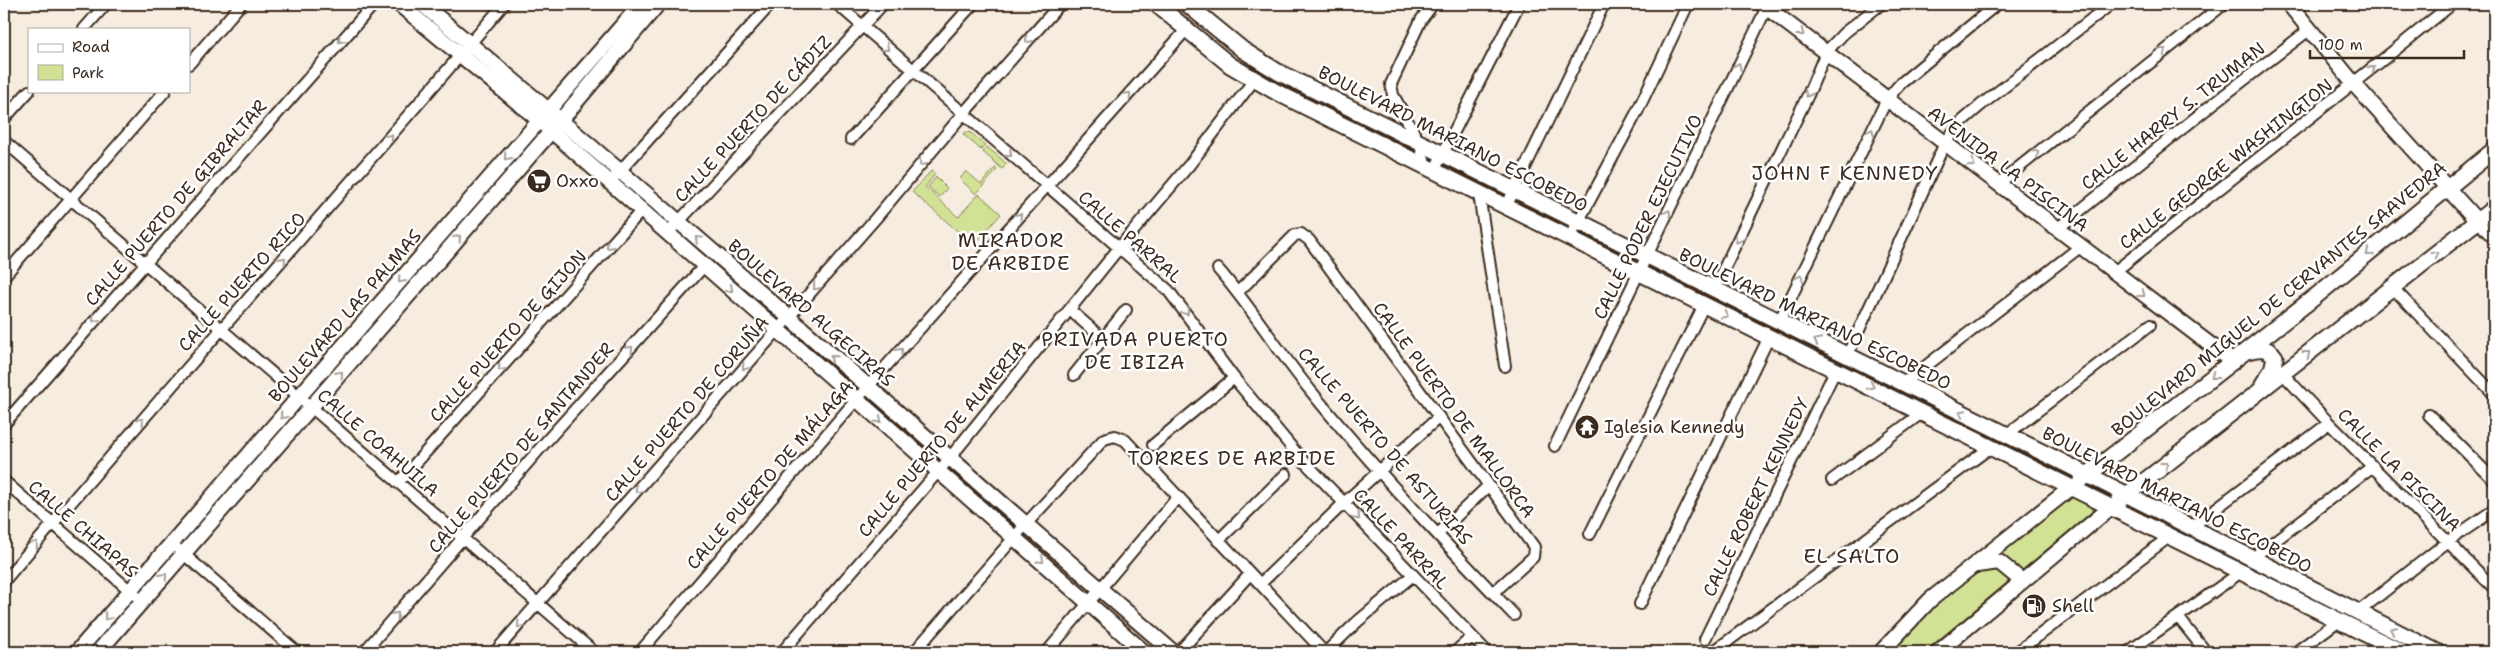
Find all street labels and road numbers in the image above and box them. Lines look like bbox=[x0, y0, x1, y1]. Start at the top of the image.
street label: CALLE PUERTO DE CÁDIZ bbox=[669, 30, 837, 208]
street label: CALLE HARRY S. TRUMAN bbox=[2076, 37, 2270, 195]
street label: BOULEVARD MARIANO ESCOBEDO bbox=[1314, 60, 1592, 218]
street label: CALLE GEORGE WASHINGTON bbox=[2114, 73, 2338, 255]
street label: CALLE PUERTO DE GIBRALTAR bbox=[80, 95, 272, 311]
street label: AVENIDA LA PISCINA bbox=[1923, 101, 2093, 237]
street label: CALLE PODER EJECUTIVO bbox=[1588, 111, 1708, 323]
street label: BOULEVARD MIGUEL DE CERVANTES SAAVEDRA bbox=[2106, 156, 2452, 442]
street label: CALLE PARRAL bbox=[1073, 185, 1187, 289]
street label: CALLE PUERTO RICO bbox=[173, 207, 311, 357]
street label: BOULEVARD LAS PALMAS bbox=[263, 224, 427, 407]
street label: BOULEVARD ALGECIRAS bbox=[723, 234, 899, 392]
street label: BOULEVARD MARIANO ESCOBEDO bbox=[1675, 242, 1955, 396]
street label: CALLE PUERTO DE GIJON bbox=[424, 245, 592, 427]
street label: CALLE PUERTO DE MALLORCA bbox=[1367, 297, 1541, 523]
street label: CALLE PUERTO DE CORUÑA bbox=[600, 311, 774, 507]
street label: CALLE PUERTO DE ALMERIA bbox=[853, 336, 1031, 542]
street label: CALLE PUERTO DE SANTANDER bbox=[423, 338, 619, 558]
street label: CALLE PUERTO DE ASTURIAS bbox=[1293, 342, 1477, 550]
street label: CALLE PUERTO DE MÁLAGA bbox=[681, 375, 859, 575]
street label: CALLE COAHUILA bbox=[312, 384, 444, 502]
street label: CALLE ROBERT KENNEDY bbox=[1697, 393, 1815, 601]
street label: CALLE LA PISCINA bbox=[2332, 403, 2466, 537]
street label: BOULEVARD MARIANO ESCOBEDO bbox=[2038, 421, 2316, 579]
street label: CALLE CHIAPAS bbox=[23, 475, 143, 583]
street label: CALLE PARRAL bbox=[1348, 483, 1454, 595]

